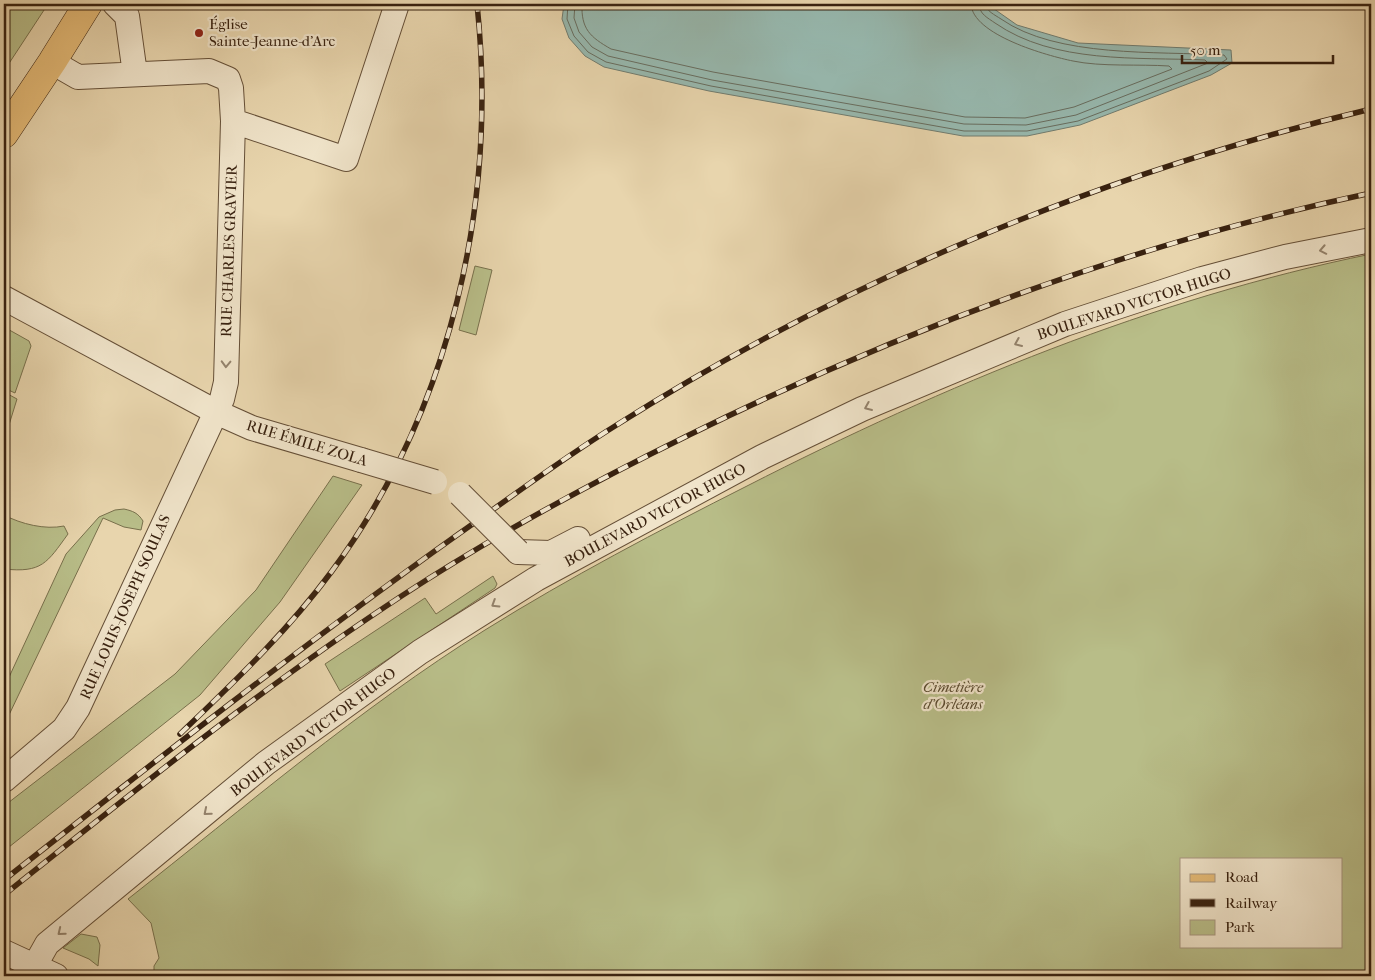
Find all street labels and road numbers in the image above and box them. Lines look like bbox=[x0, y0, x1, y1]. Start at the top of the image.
street label: RUE CHARLES GRAVIER bbox=[217, 164, 241, 337]
street label: BOULEVARD VICTOR HUGO bbox=[1035, 264, 1233, 344]
street label: RUE ÉMILE ZOLA bbox=[244, 416, 370, 470]
street label: BOULEVARD VICTOR HUGO bbox=[561, 459, 749, 571]
street label: RUE LOUIS-JOSEPH SOULAS bbox=[76, 512, 174, 702]
street label: BOULEVARD VICTOR HUGO bbox=[227, 664, 400, 800]

